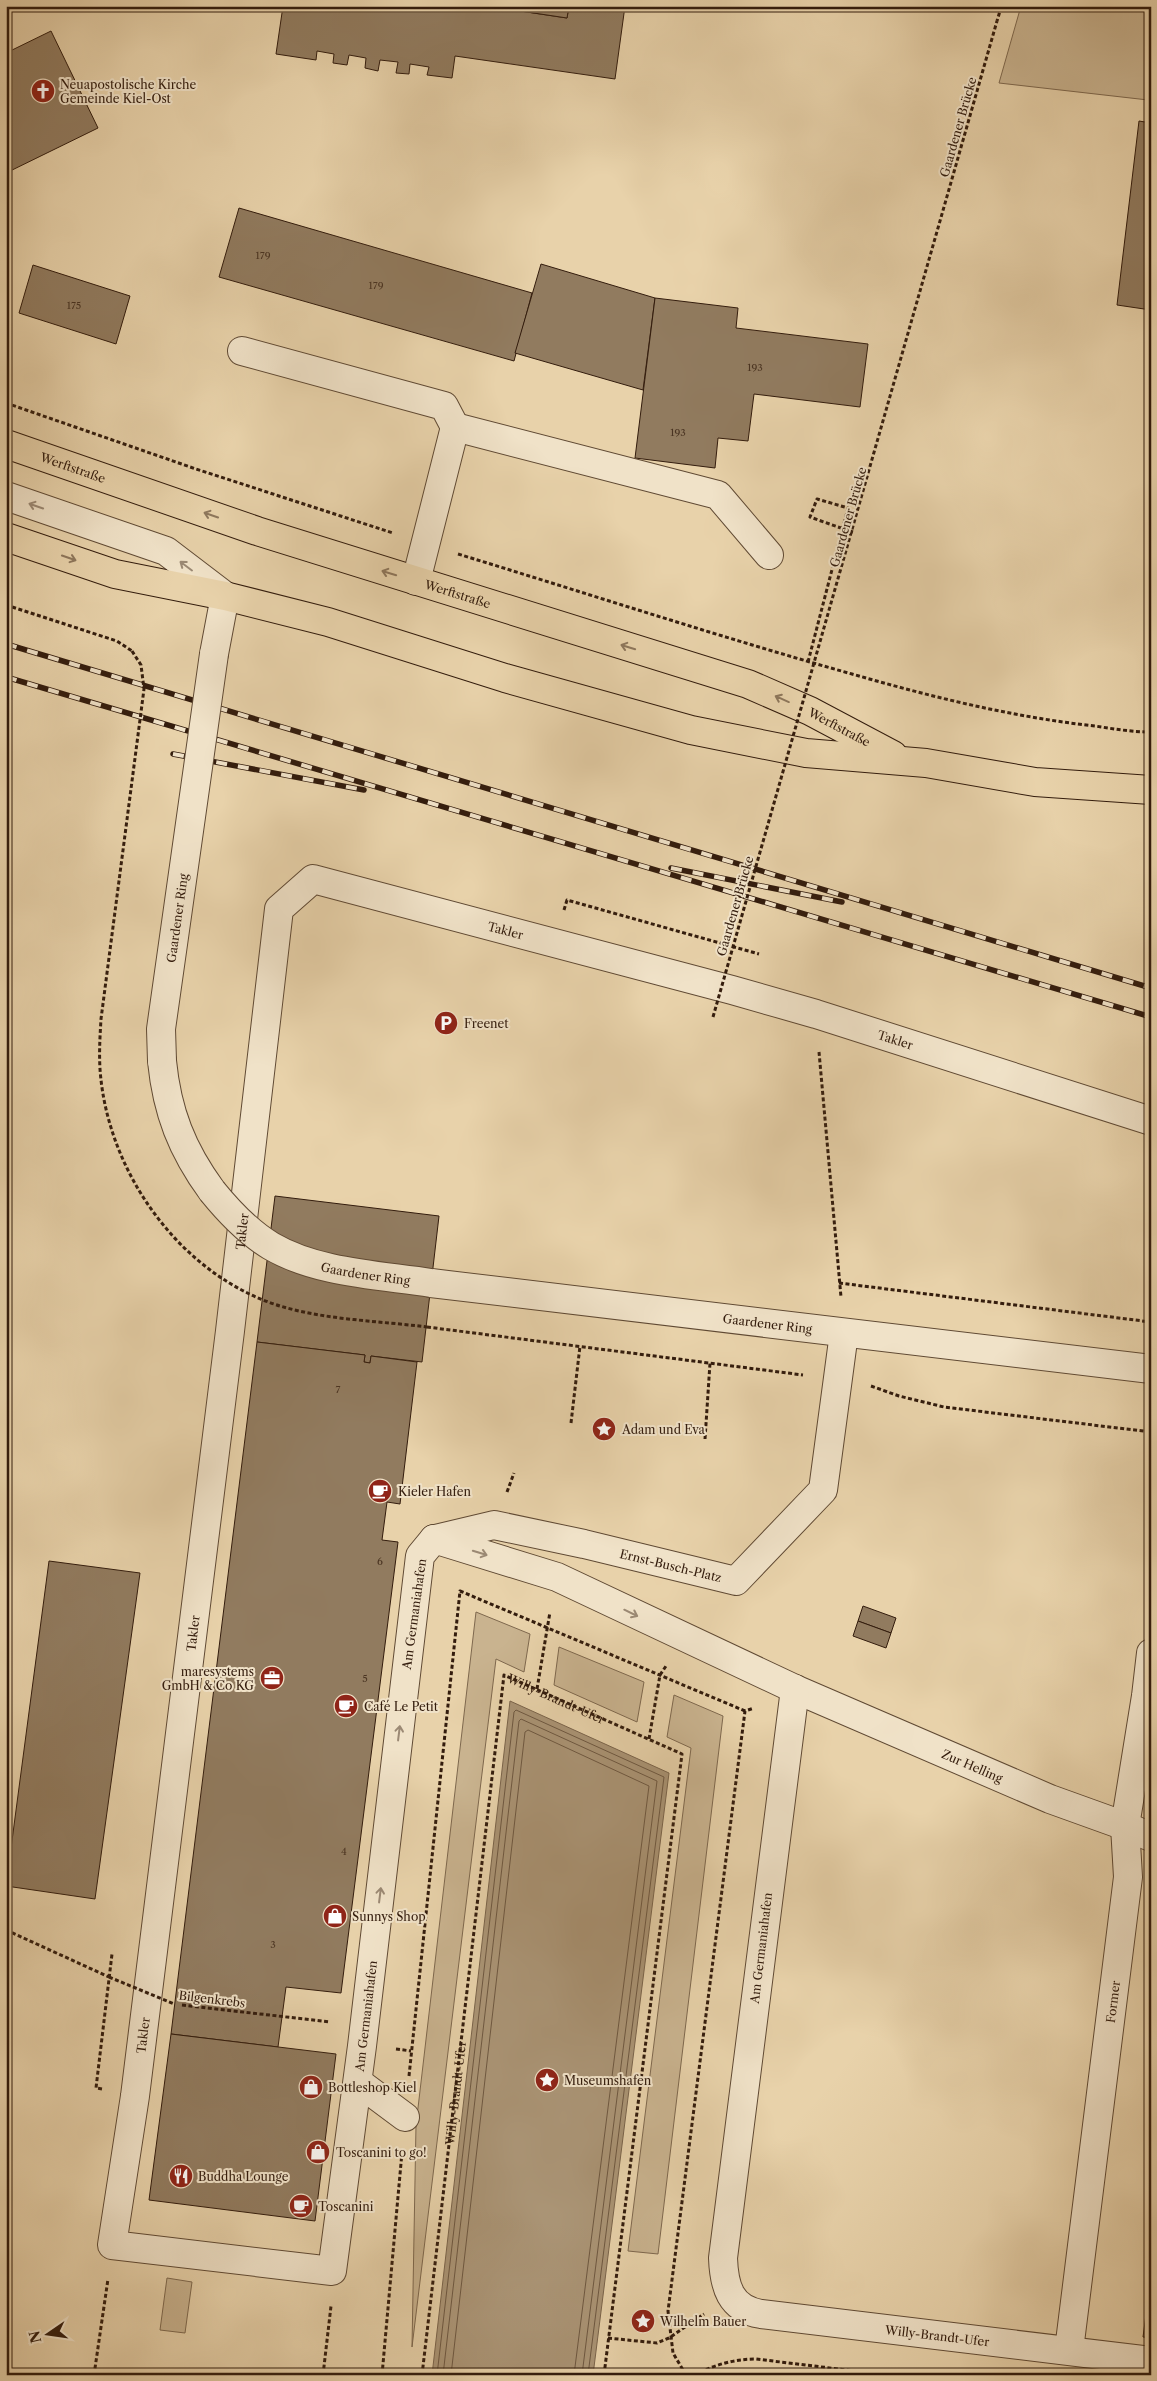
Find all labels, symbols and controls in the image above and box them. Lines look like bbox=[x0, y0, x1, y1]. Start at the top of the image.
street label: Gaardener Brücke bbox=[937, 75, 980, 179]
place label: Neuapostolische Kirche Gemeinde Kiel-Ost bbox=[60, 77, 196, 106]
church icon: Neuapostolische Kirche Gemeinde Kiel-Ost bbox=[30, 78, 56, 104]
house number: 179 bbox=[256, 249, 271, 262]
house number: 179 bbox=[369, 279, 384, 292]
house number: 175 bbox=[67, 299, 81, 312]
house number: 193 bbox=[747, 361, 763, 374]
house number: 193 bbox=[670, 426, 686, 439]
street label: Werftstraße bbox=[38, 449, 108, 486]
street label: Gaardener Brücke bbox=[827, 465, 870, 569]
one-way arrow bbox=[29, 501, 44, 510]
one-way arrow bbox=[203, 510, 219, 519]
one-way arrow bbox=[61, 554, 77, 564]
one-way arrow bbox=[179, 561, 193, 571]
one-way arrow bbox=[382, 567, 398, 577]
street label: Werftstraße bbox=[422, 576, 493, 611]
one-way arrow bbox=[620, 641, 636, 651]
one-way arrow bbox=[775, 693, 790, 703]
street label: Werftstraße bbox=[805, 704, 873, 749]
street label: Gaardener Brücke bbox=[714, 854, 757, 958]
street label: Gaardener Ring bbox=[163, 872, 190, 964]
street label: Takler bbox=[486, 918, 525, 942]
parking icon: Freenet bbox=[433, 1010, 459, 1036]
place label: Freenet bbox=[464, 1016, 509, 1031]
street label: Takler bbox=[876, 1027, 915, 1052]
street label: Takler bbox=[232, 1212, 251, 1250]
street label: Gaardener Ring bbox=[319, 1258, 412, 1288]
street label: Gaardener Ring bbox=[722, 1310, 814, 1336]
house number: 7 bbox=[336, 1383, 341, 1396]
place icon: Adam und Eva bbox=[591, 1416, 617, 1442]
place label: Adam und Eva bbox=[621, 1422, 706, 1437]
cafe icon: Kieler Hafen bbox=[367, 1478, 393, 1504]
place label: Kieler Hafen bbox=[398, 1484, 471, 1499]
street label: Ernst-Busch-Platz bbox=[618, 1546, 723, 1585]
one-way arrow bbox=[472, 1549, 488, 1559]
house number: 6 bbox=[377, 1555, 383, 1568]
street label: Am Germaniahafen bbox=[399, 1557, 429, 1671]
one-way arrow bbox=[623, 1609, 638, 1618]
street label: Takler bbox=[183, 1614, 202, 1652]
place label: maresystems GmbH & Co KG bbox=[162, 1664, 254, 1693]
office icon: maresystems GmbH & Co KG bbox=[259, 1665, 285, 1691]
street label: Willy-Brandt-Ufer bbox=[504, 1670, 607, 1726]
house number: 5 bbox=[362, 1672, 368, 1685]
cafe icon: Café Le Petit bbox=[333, 1693, 359, 1719]
place label: Café Le Petit bbox=[364, 1699, 439, 1714]
one-way arrow bbox=[394, 1726, 404, 1742]
street label: Zur Helling bbox=[940, 1746, 1006, 1786]
house number: 4 bbox=[341, 1845, 347, 1858]
one-way arrow bbox=[375, 1887, 385, 1903]
street label: Am Germaniahafen bbox=[747, 1891, 775, 2005]
shop icon: Sunnys Shop bbox=[322, 1903, 348, 1929]
place label: Sunnys Shop bbox=[352, 1909, 426, 1924]
house number: 3 bbox=[270, 1938, 276, 1951]
street label: Am Germaniahafen bbox=[352, 1959, 380, 2073]
street label: Former bbox=[1102, 1980, 1123, 2024]
street label: Bilgenkrebs bbox=[178, 1987, 246, 2011]
street label: Takler bbox=[133, 2016, 152, 2054]
street label: Willy-Brandt-Ufer bbox=[441, 2040, 469, 2147]
place icon: Museumshafen bbox=[534, 2067, 560, 2093]
place label: Museumshafen bbox=[564, 2073, 652, 2088]
shop icon: Bottleshop Kiel bbox=[298, 2074, 324, 2100]
place label: Bottleshop Kiel bbox=[328, 2080, 417, 2095]
shop icon: Toscanini to go! bbox=[305, 2139, 331, 2165]
place label: Toscanini to go! bbox=[336, 2145, 427, 2160]
restaurant icon: Buddha Lounge bbox=[168, 2163, 194, 2189]
place label: Buddha Lounge bbox=[198, 2169, 289, 2184]
cafe icon: Toscanini bbox=[288, 2193, 314, 2219]
place label: Toscanini bbox=[318, 2199, 374, 2214]
north arrow bbox=[22, 2308, 72, 2358]
place icon: Wilhelm Bauer bbox=[630, 2308, 656, 2334]
place label: Wilhelm Bauer bbox=[659, 2314, 746, 2329]
street label: Willy-Brandt-Ufer bbox=[883, 2321, 990, 2349]
text: N bbox=[25, 2329, 45, 2345]

